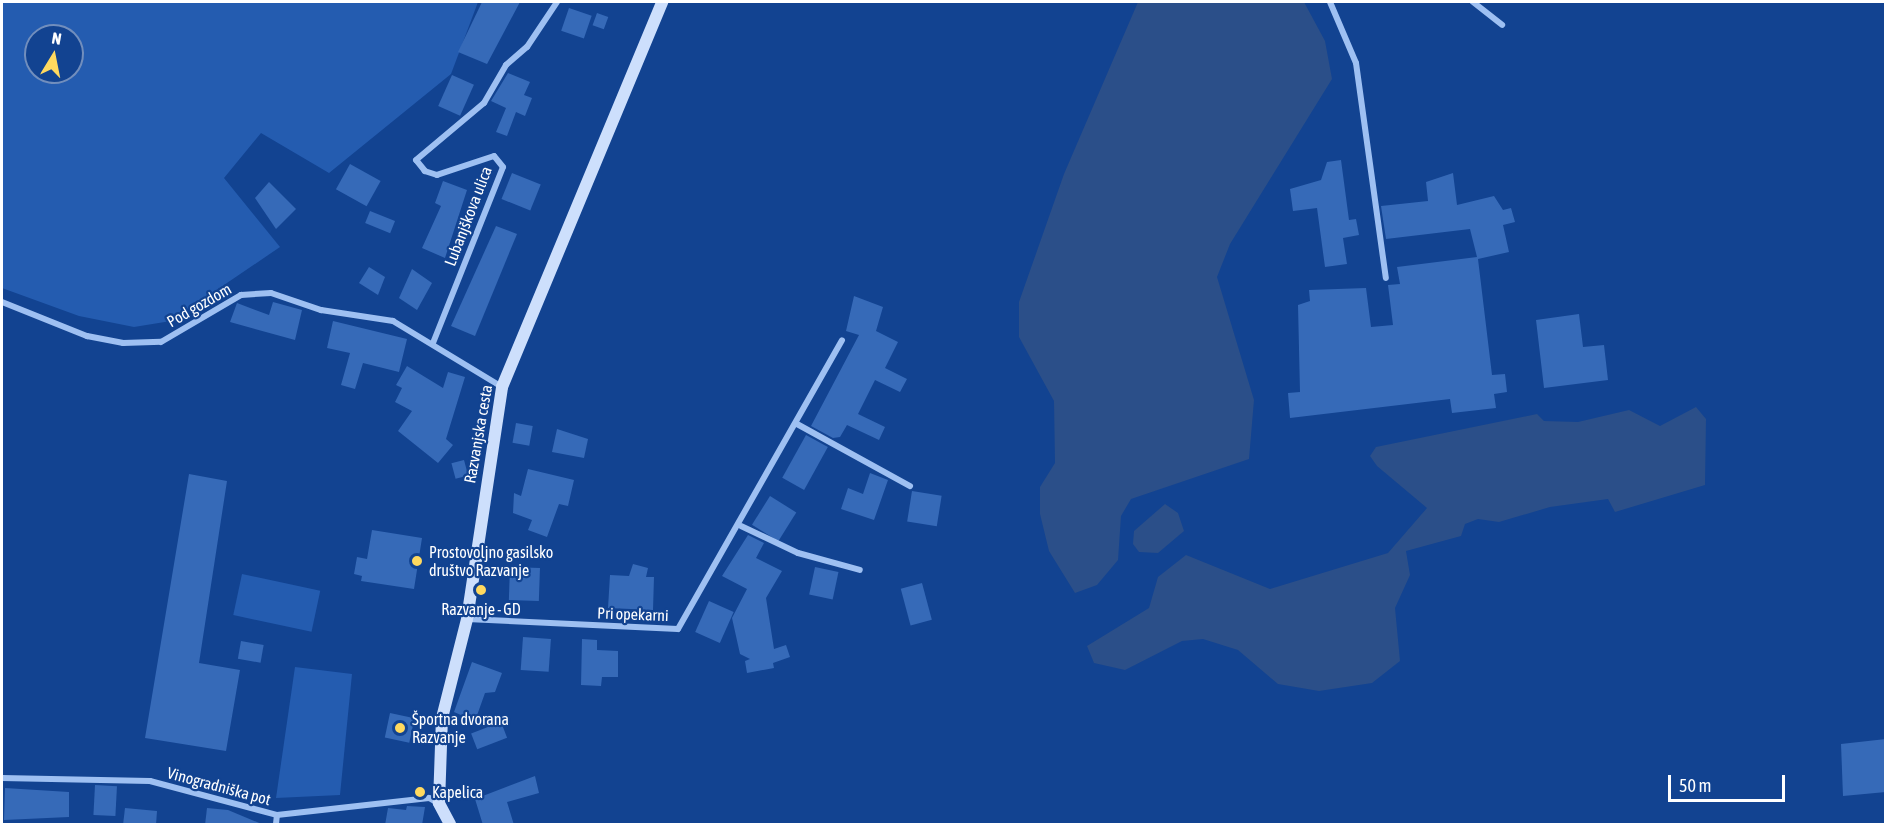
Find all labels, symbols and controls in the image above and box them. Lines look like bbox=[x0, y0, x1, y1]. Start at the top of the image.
north arrow bbox=[24, 24, 84, 84]
text: N bbox=[51, 29, 63, 48]
street label: Lubanjškova ulica bbox=[440, 163, 496, 269]
street label: Pod gozdom bbox=[163, 279, 235, 331]
street label: Razvanjska cesta bbox=[460, 383, 496, 485]
place label: Prostovoljno gasilsko društvo Razvanje bbox=[429, 542, 553, 580]
marker: Prostovoljno gasilsko društvo Razvanje bbox=[410, 554, 424, 568]
marker: Razvanje - GD bbox=[474, 583, 488, 597]
place label: Razvanje - GD bbox=[441, 599, 521, 619]
street label: Pri opekarni bbox=[597, 603, 669, 625]
place label: Športna dvorana Razvanje bbox=[412, 709, 509, 747]
marker: Športna dvorana Razvanje bbox=[393, 721, 407, 735]
street label: Vinogradniška pot bbox=[165, 763, 273, 809]
scale bar bbox=[1671, 763, 1788, 801]
text: 50 m bbox=[1679, 775, 1711, 796]
place label: Kapelica bbox=[432, 782, 483, 802]
marker: Kapelica bbox=[413, 785, 427, 799]

